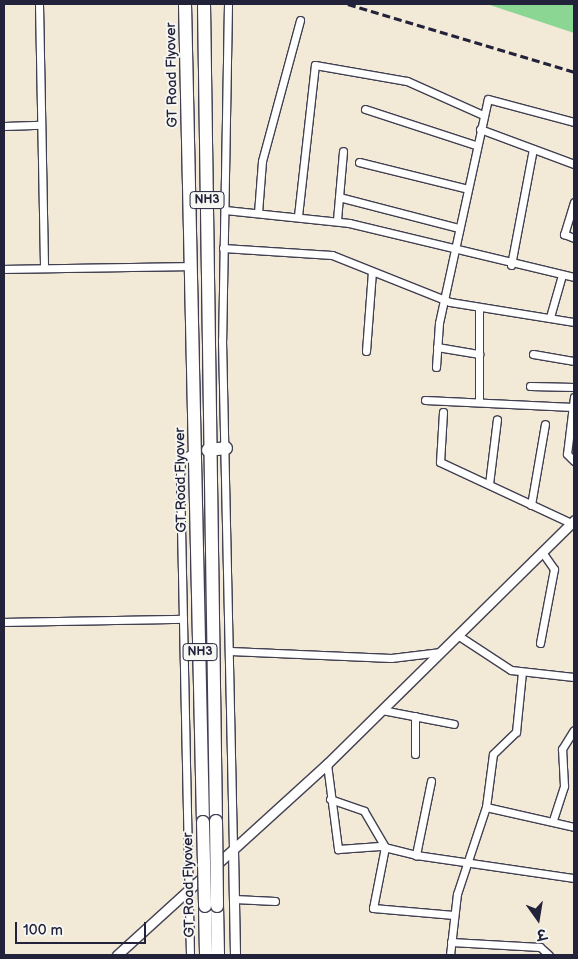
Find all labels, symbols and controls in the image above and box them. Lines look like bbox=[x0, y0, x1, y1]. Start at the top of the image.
street label: GT Road Flyover bbox=[163, 22, 181, 128]
road number: NH3 bbox=[190, 190, 224, 210]
street label: GT Road Flyover bbox=[172, 427, 190, 533]
road number: NH3 bbox=[182, 642, 218, 662]
street label: GT Road Flyover bbox=[180, 832, 198, 938]
north arrow bbox=[513, 894, 563, 944]
scale bar bbox=[18, 912, 149, 944]
text: 100 m bbox=[23, 921, 63, 940]
text: उ bbox=[535, 925, 548, 943]

